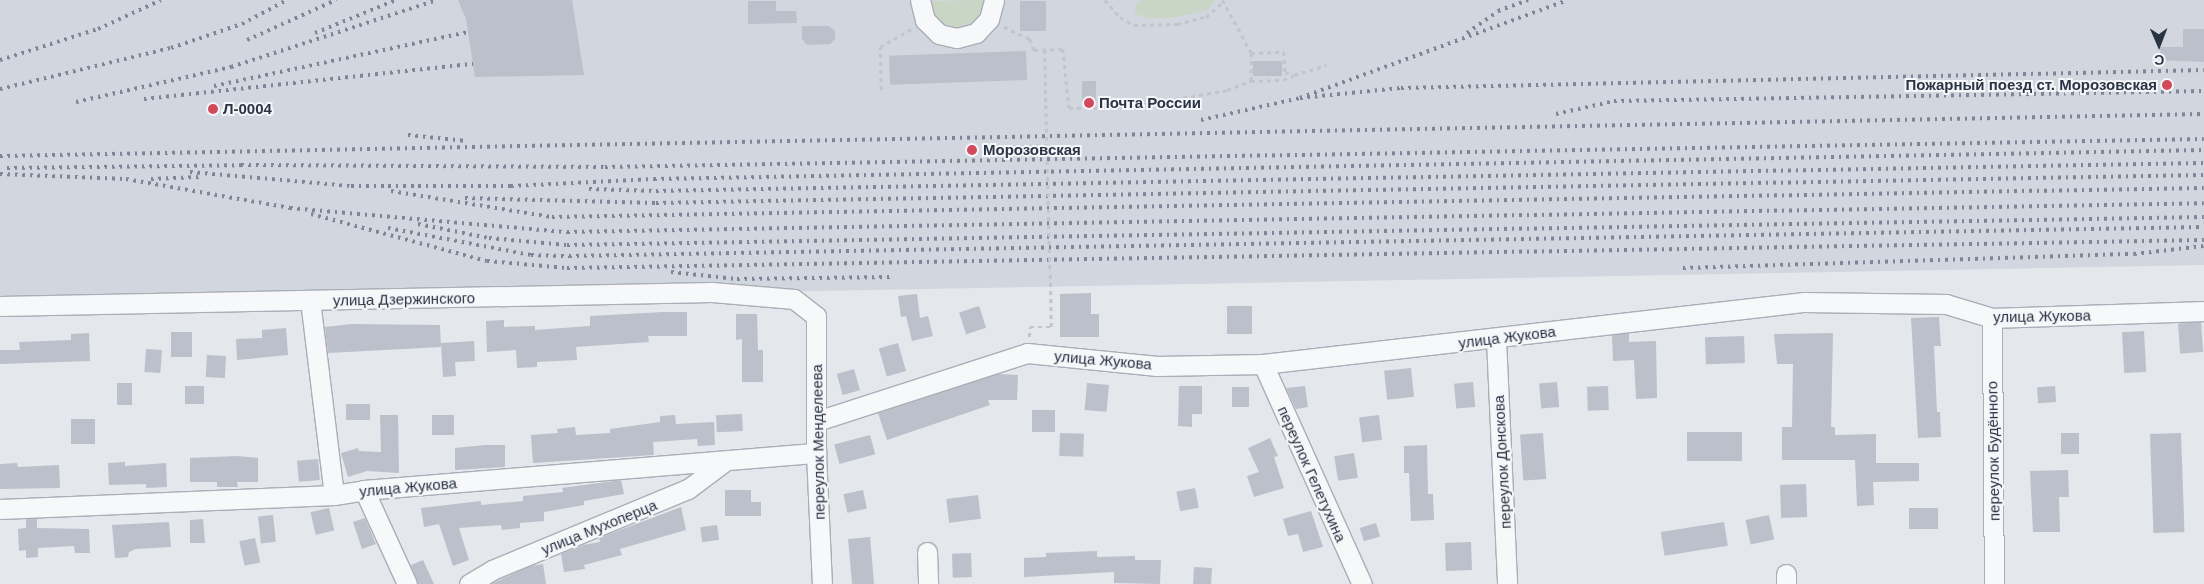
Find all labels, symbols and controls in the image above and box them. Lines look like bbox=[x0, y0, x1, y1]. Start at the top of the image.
north arrow bbox=[2134, 20, 2184, 70]
text: С bbox=[2154, 52, 2164, 68]
place label: Пожарный поезд ст. Морозовская bbox=[1905, 76, 2157, 94]
marker: Пожарный поезд ст. Морозовская bbox=[2161, 79, 2173, 91]
place label: Почта России bbox=[1099, 94, 1201, 112]
marker: Почта России bbox=[1083, 97, 1095, 109]
place label: Л-0004 bbox=[223, 100, 272, 118]
marker: Л-0004 bbox=[207, 103, 219, 115]
place label: Морозовская bbox=[983, 141, 1081, 159]
marker: Морозовская bbox=[965, 143, 979, 157]
street label: улица Дзержинского bbox=[333, 289, 475, 309]
street label: улица Жукова bbox=[1993, 306, 2091, 326]
street label: улица Жукова bbox=[1457, 322, 1557, 352]
street label: улица Жукова bbox=[1054, 347, 1152, 373]
street label: переулок Менделеева bbox=[808, 364, 828, 520]
street label: переулок Будённого bbox=[1983, 381, 2003, 521]
street label: переулок Донскова bbox=[1490, 395, 1514, 529]
street label: переулок Гелетухина bbox=[1274, 403, 1350, 545]
street label: улица Жукова bbox=[359, 474, 457, 500]
street label: улица Мухоперца bbox=[539, 496, 659, 558]

